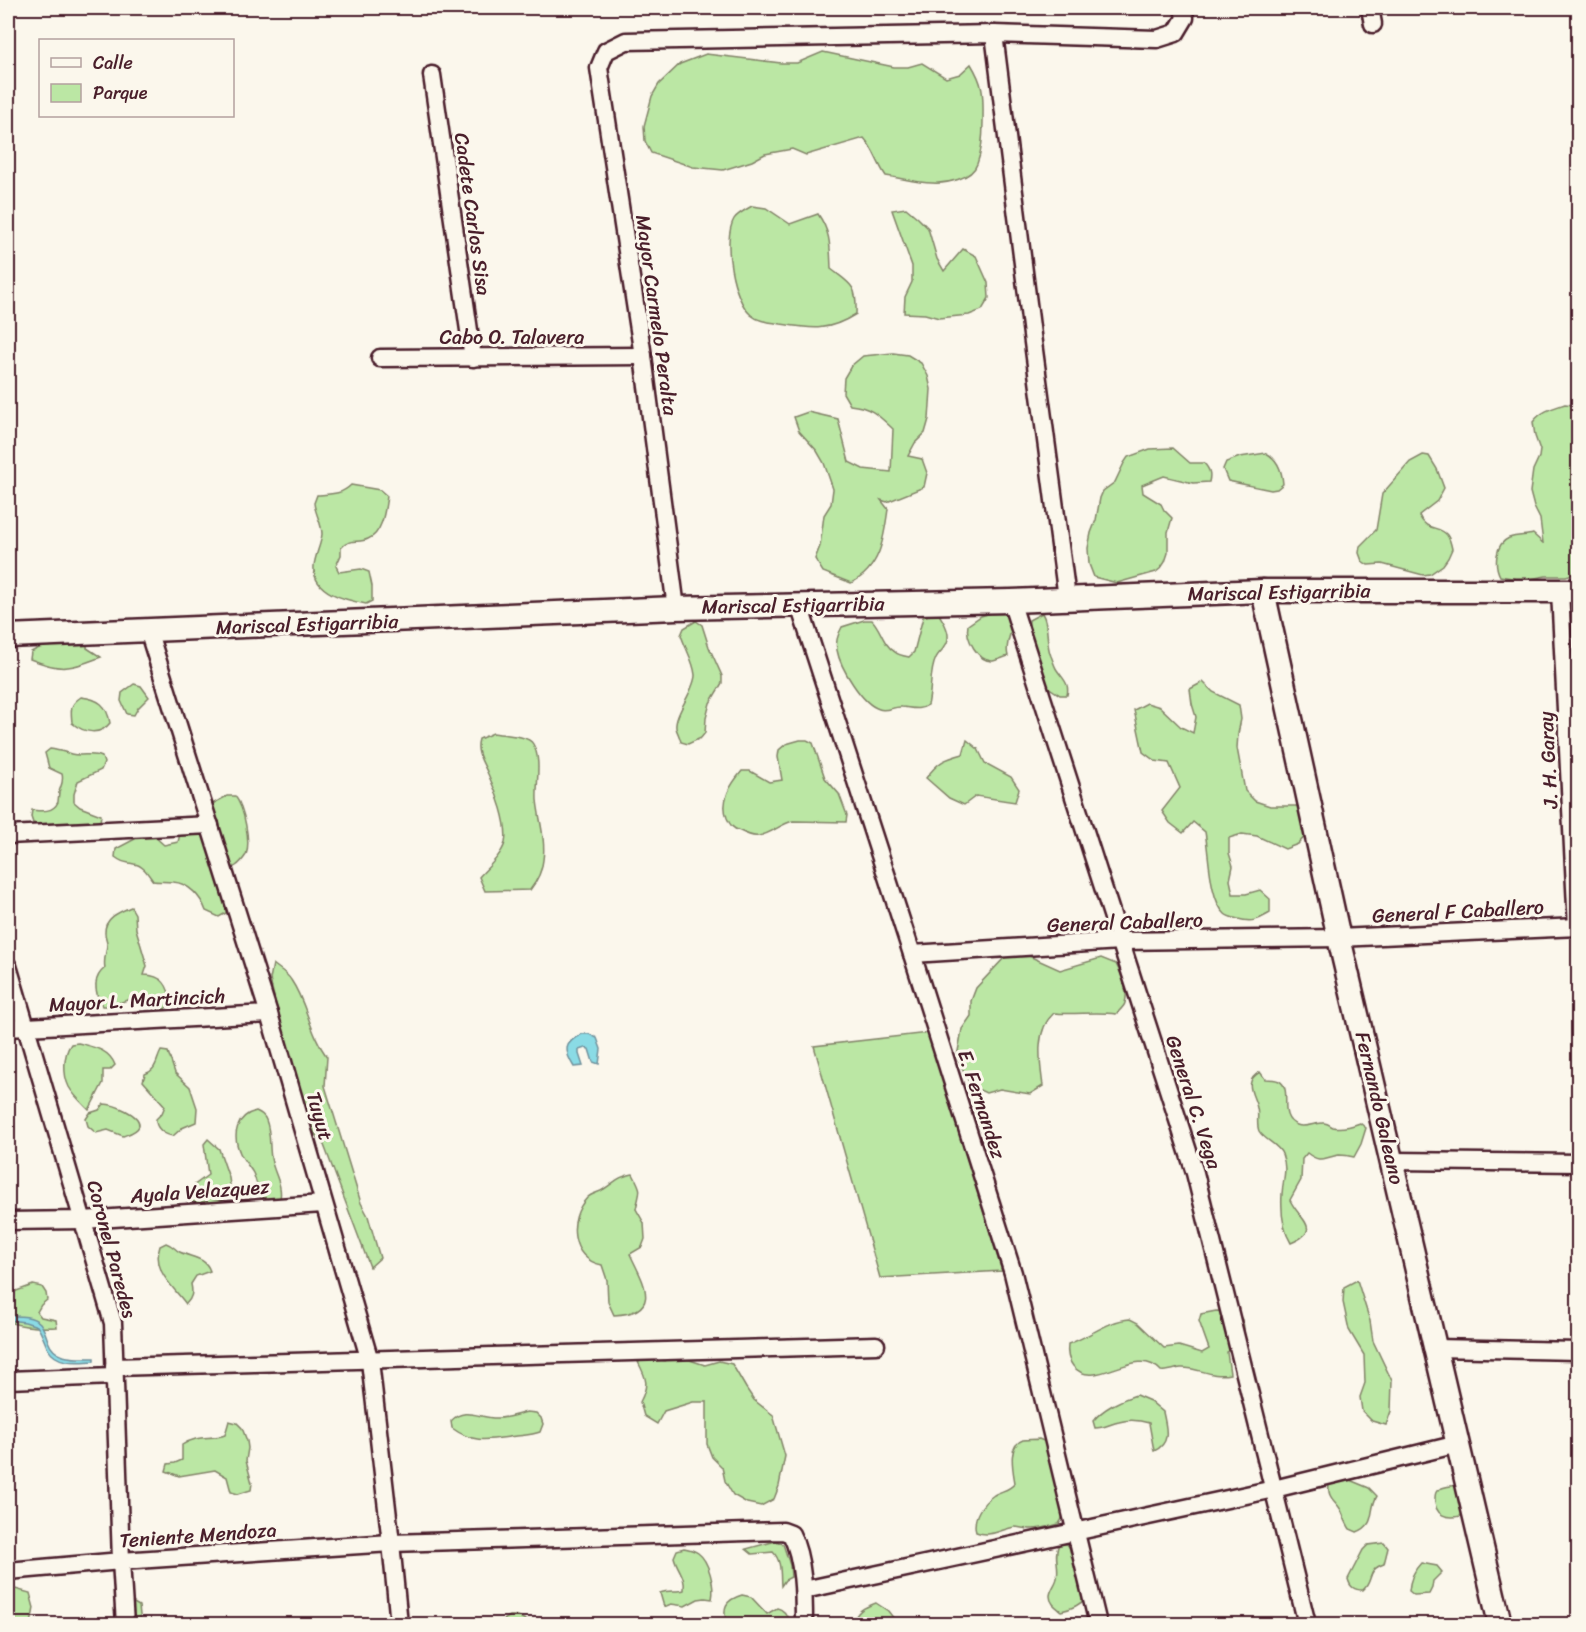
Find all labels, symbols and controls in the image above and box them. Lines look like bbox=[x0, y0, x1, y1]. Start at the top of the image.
legend bbox=[39, 39, 234, 117]
text: Calle bbox=[93, 47, 133, 79]
text: Parque bbox=[93, 77, 148, 109]
street label: Cadete Carlos Sisa bbox=[444, 130, 501, 298]
street label: Mayor Carmelo Peralta bbox=[625, 213, 688, 419]
street label: Cabo O. Talavera bbox=[440, 320, 584, 355]
street label: Mariscal Estigarribia bbox=[1187, 573, 1372, 612]
street label: Mariscal Estigarribia bbox=[701, 586, 886, 625]
street label: Mariscal Estigarribia bbox=[215, 604, 400, 645]
street label: J. H. Garay bbox=[1528, 710, 1569, 810]
street label: General F Caballero bbox=[1371, 890, 1545, 933]
street label: General Caballero bbox=[1047, 902, 1204, 943]
street label: Mayor L. Martincich bbox=[48, 978, 226, 1023]
street label: Fernando Galeano bbox=[1345, 1028, 1414, 1188]
street label: General C. Vega bbox=[1155, 1031, 1232, 1175]
street label: E. Fernandez bbox=[947, 1045, 1016, 1164]
street label: Tuyut bbox=[296, 1087, 343, 1145]
street label: Ayala Velazquez bbox=[128, 1169, 271, 1214]
street label: Coronel Paredes bbox=[76, 1176, 147, 1323]
street label: Teniente Mendoza bbox=[118, 1513, 278, 1558]

